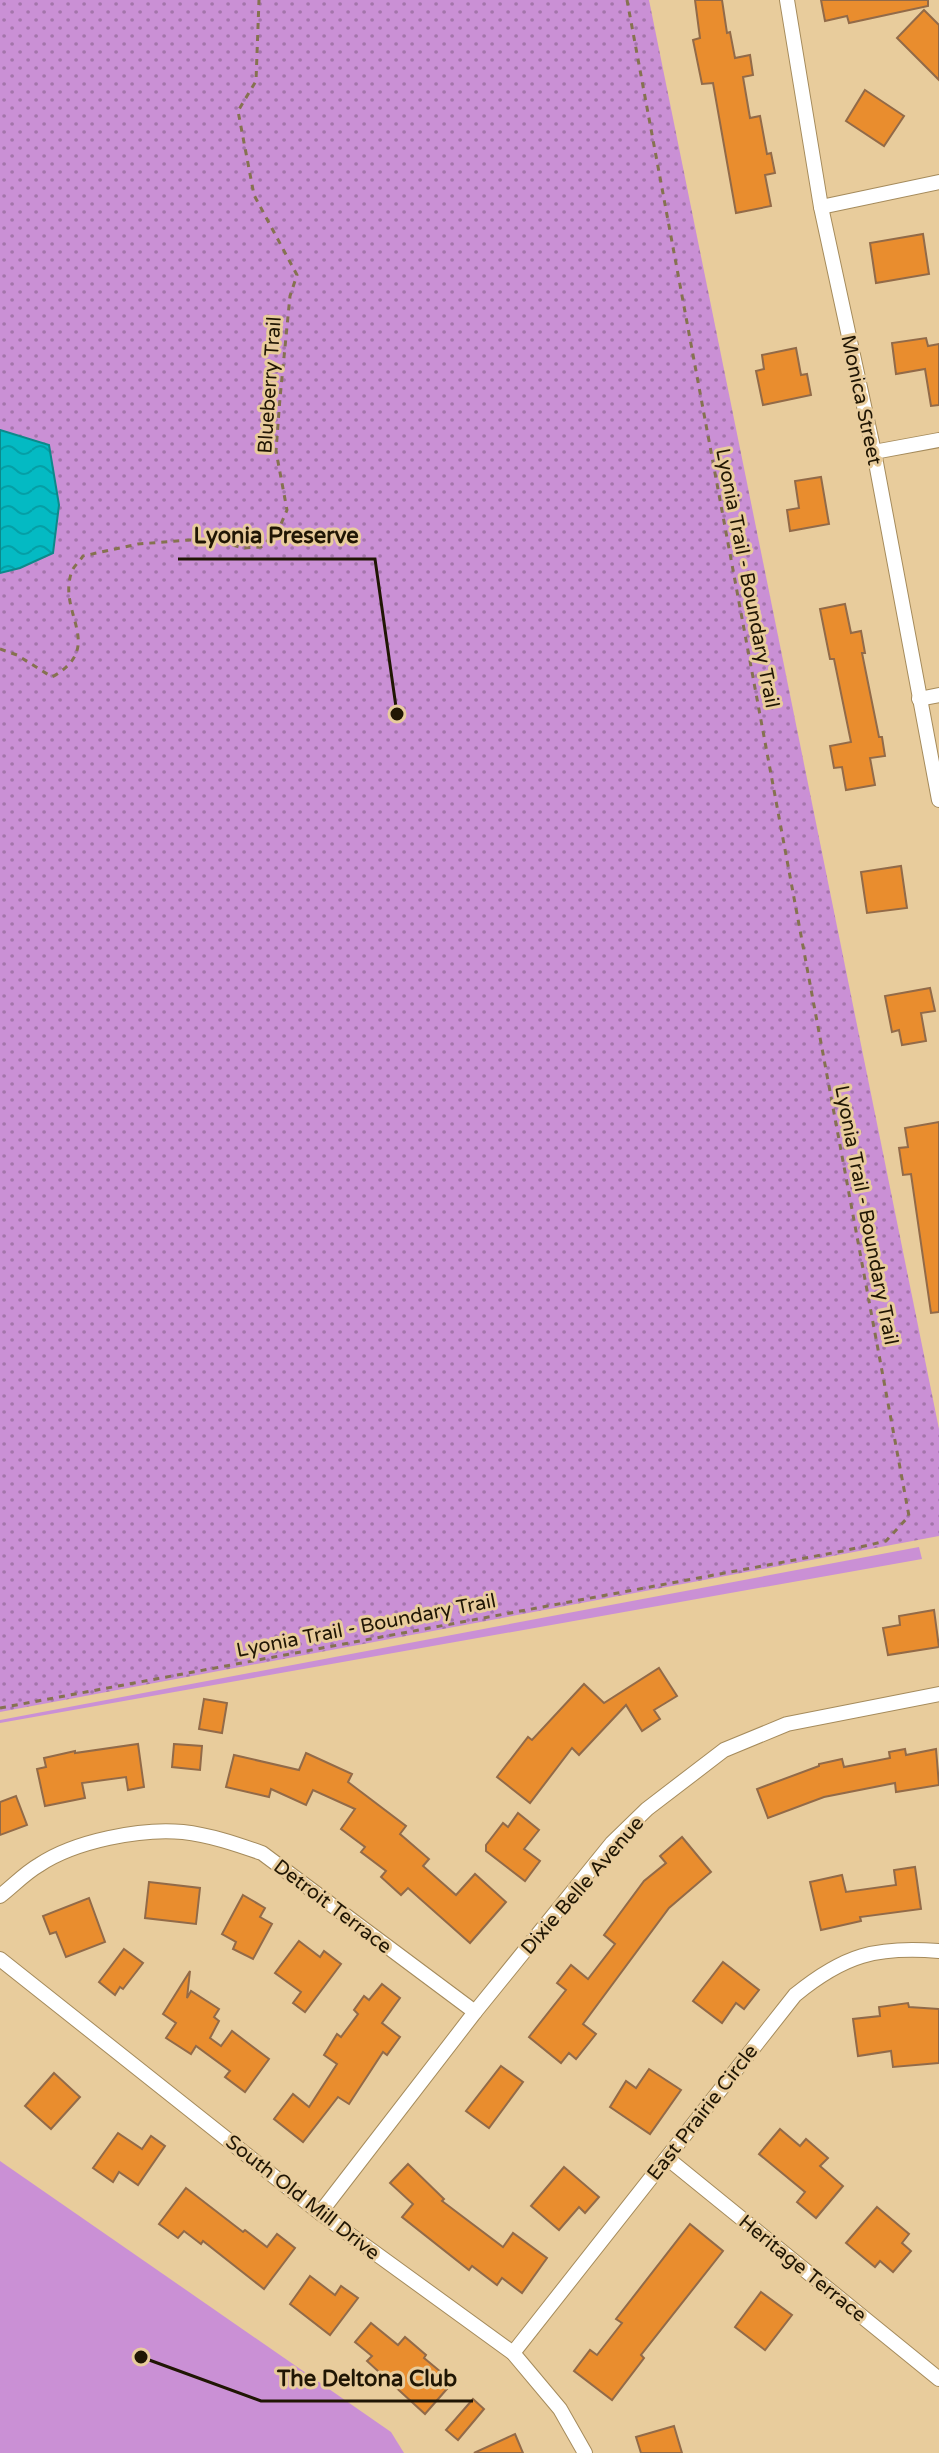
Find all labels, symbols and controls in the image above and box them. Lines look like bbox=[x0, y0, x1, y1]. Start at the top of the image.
street label: Blueberry Trail bbox=[253, 316, 287, 454]
street label: Monica Street bbox=[835, 333, 887, 468]
street label: Lyonia Trail - Boundary Trail bbox=[710, 446, 784, 710]
callout: Lyonia Preserve bbox=[178, 513, 375, 559]
text: Lyonia Preserve bbox=[193, 523, 359, 549]
street label: Lyonia Trail - Boundary Trail bbox=[829, 1083, 903, 1347]
street label: Lyonia Trail - Boundary Trail bbox=[234, 1589, 498, 1663]
street label: Dixie Belle Avenue bbox=[516, 1812, 649, 1960]
street label: Detroit Terrace bbox=[269, 1855, 396, 1959]
street label: East Prairie Circle bbox=[642, 2040, 763, 2185]
street label: South Old Mill Drive bbox=[221, 2130, 384, 2265]
street label: Heritage Terrace bbox=[734, 2210, 871, 2328]
callout: The Deltona Club bbox=[261, 2355, 473, 2401]
text: The Deltona Club bbox=[276, 2366, 457, 2392]

